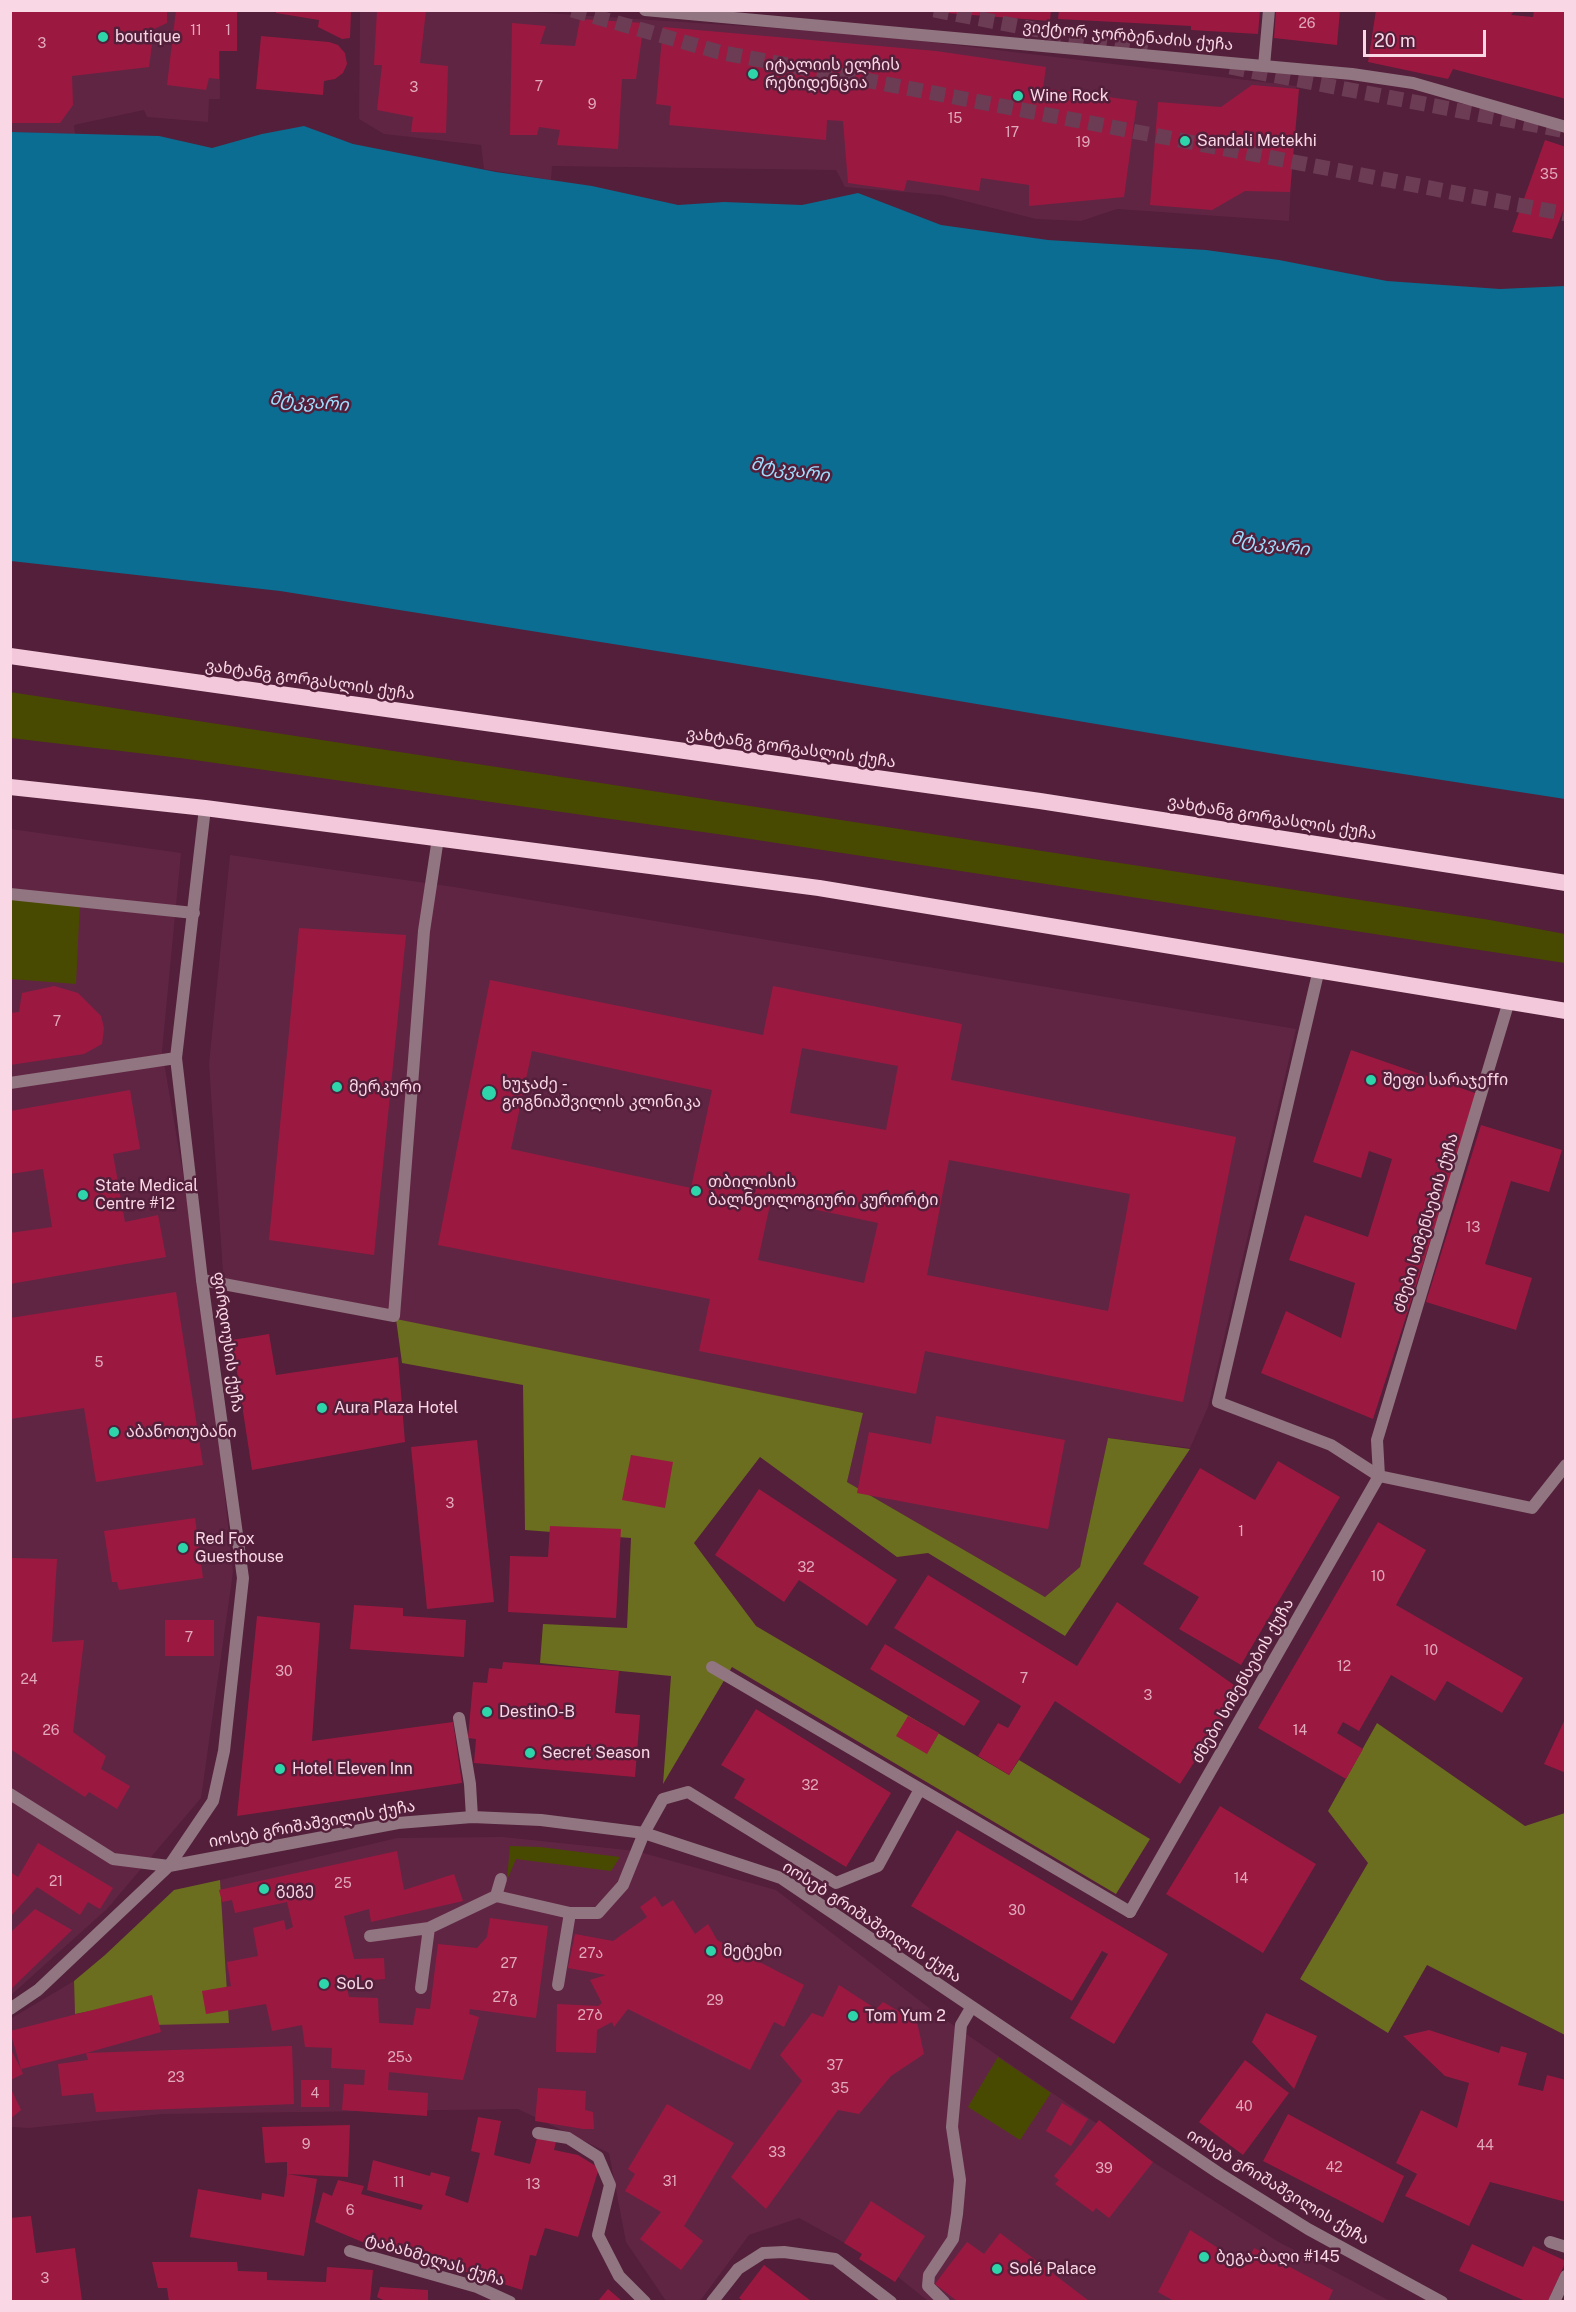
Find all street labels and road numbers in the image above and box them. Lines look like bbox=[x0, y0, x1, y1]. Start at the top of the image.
street label: ვიქტორ ჯორბენაძის ქუჩა bbox=[1022, 17, 1234, 55]
street label: ვახტანგ გორგასლის ქუჩა bbox=[204, 656, 416, 704]
street label: ვახტანგ გორგასლის ქუჩა bbox=[685, 724, 897, 772]
street label: ვახტანგ გორგასლის ქუჩა bbox=[1166, 792, 1378, 844]
street label: ძმები სიმენსების ქუჩა bbox=[1389, 1131, 1463, 1315]
street label: ფირდოუსის ქუჩა bbox=[209, 1270, 247, 1414]
street label: ძმები სიმენსების ქუჩა bbox=[1188, 1595, 1298, 1767]
street label: იოსებ გრიშაშვილის ქუჩა bbox=[207, 1796, 417, 1852]
street label: იოსებ გრიშაშვილის ქუჩა bbox=[779, 1857, 965, 1987]
street label: იოსებ გრიშაშვილის ქუჩა bbox=[1183, 2125, 1373, 2249]
street label: ტაბახმელას ქუჩა bbox=[363, 2230, 507, 2290]

